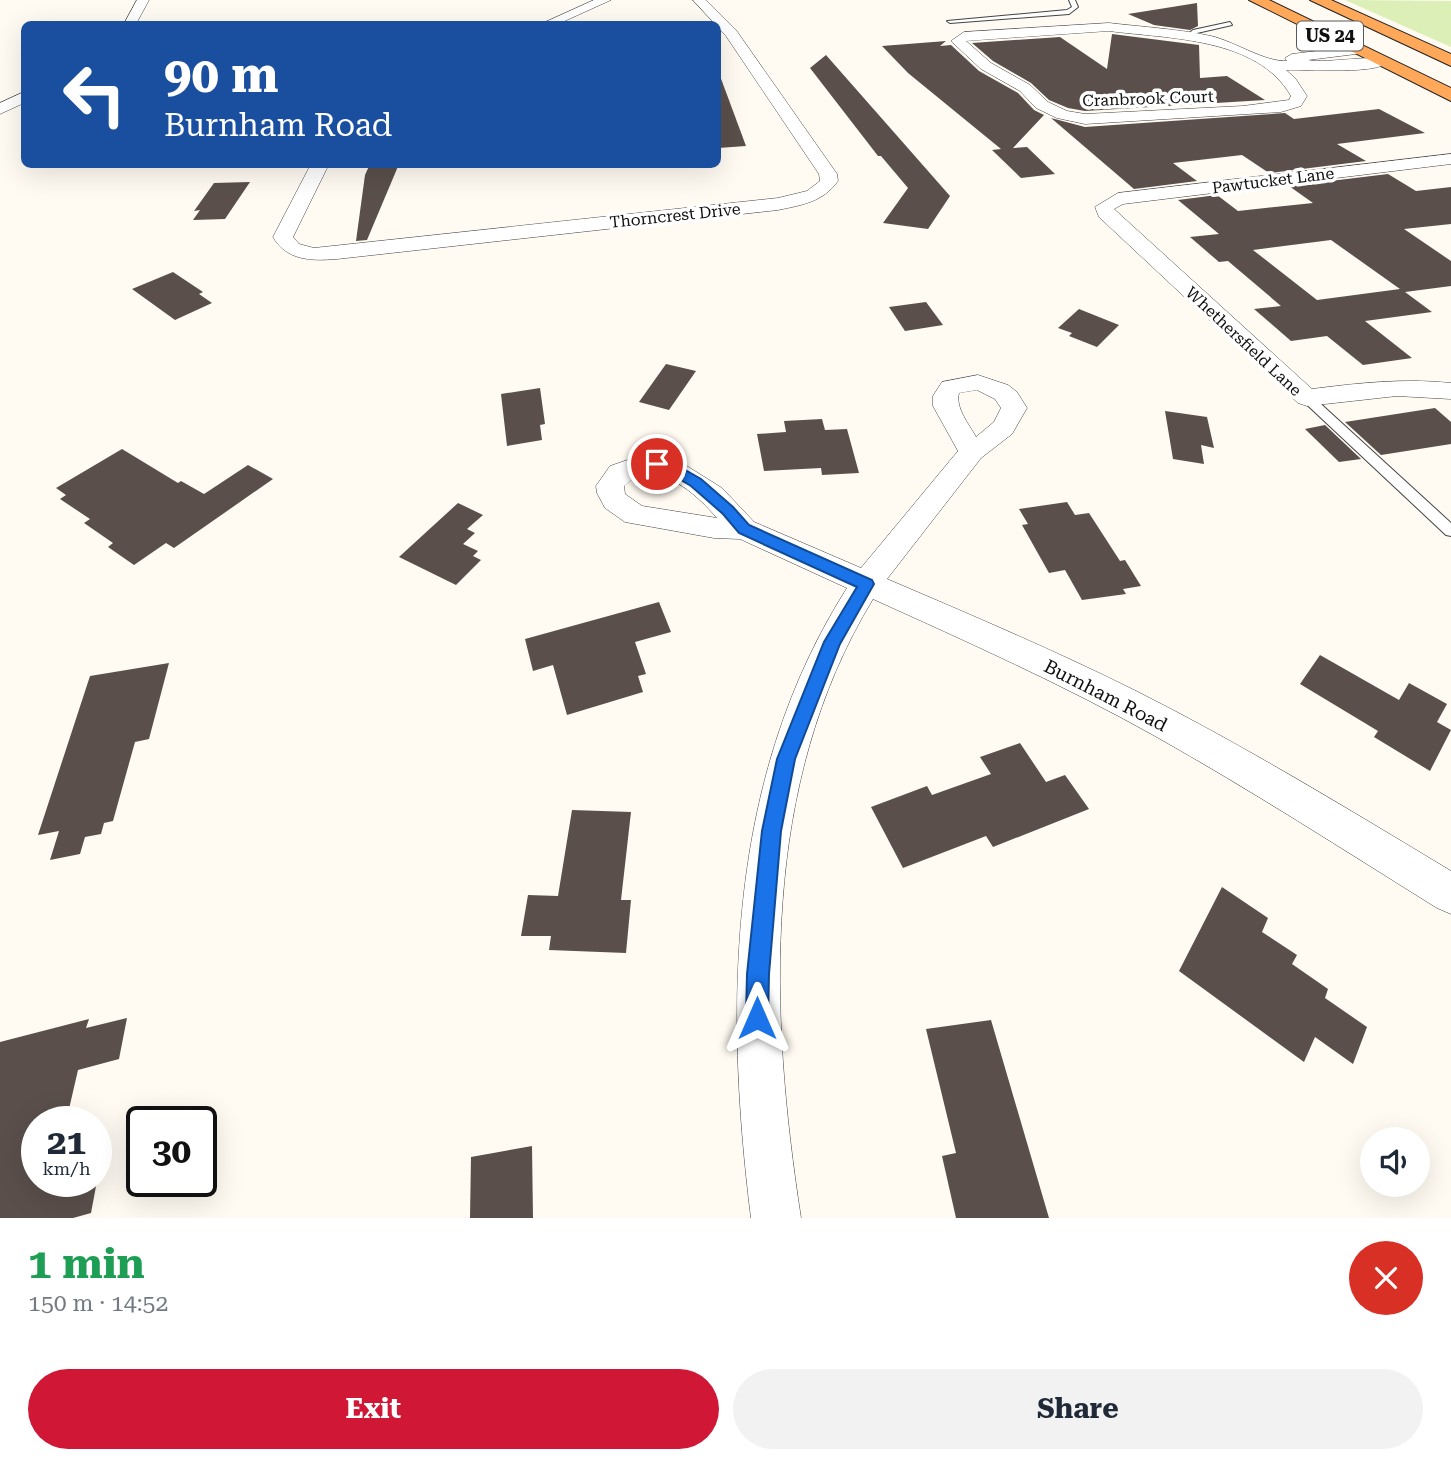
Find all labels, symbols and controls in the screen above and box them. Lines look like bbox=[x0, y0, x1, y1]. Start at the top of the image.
road number: US 24 bbox=[1297, 22, 1363, 51]
text: 90 m bbox=[164, 47, 279, 104]
icon: left bbox=[49, 49, 140, 140]
street label: Cranbrook Court bbox=[1082, 87, 1214, 110]
text: Burnham Road bbox=[164, 106, 392, 144]
street label: Pawtucket Lane bbox=[1211, 164, 1336, 197]
street label: Thorncrest Drive bbox=[609, 199, 742, 232]
street label: Whethersfield Lane bbox=[1182, 283, 1306, 400]
pin bbox=[627, 434, 687, 494]
icon: arrive bbox=[638, 445, 676, 483]
street label: Burnham Road bbox=[1040, 654, 1171, 736]
position arrow bbox=[720, 981, 794, 1055]
speed limit sign: 30 bbox=[126, 1106, 217, 1197]
text: 21 bbox=[47, 1122, 86, 1163]
map controls bbox=[1360, 1127, 1430, 1197]
button: sound bbox=[1360, 1127, 1430, 1197]
text: km/h bbox=[42, 1158, 91, 1179]
text: 1 min bbox=[28, 1239, 145, 1288]
button: close bbox=[1349, 1241, 1423, 1315]
text: 150 m · 14:52 bbox=[28, 1290, 168, 1317]
button: Exit bbox=[28, 1369, 719, 1449]
button: Share bbox=[733, 1369, 1423, 1449]

